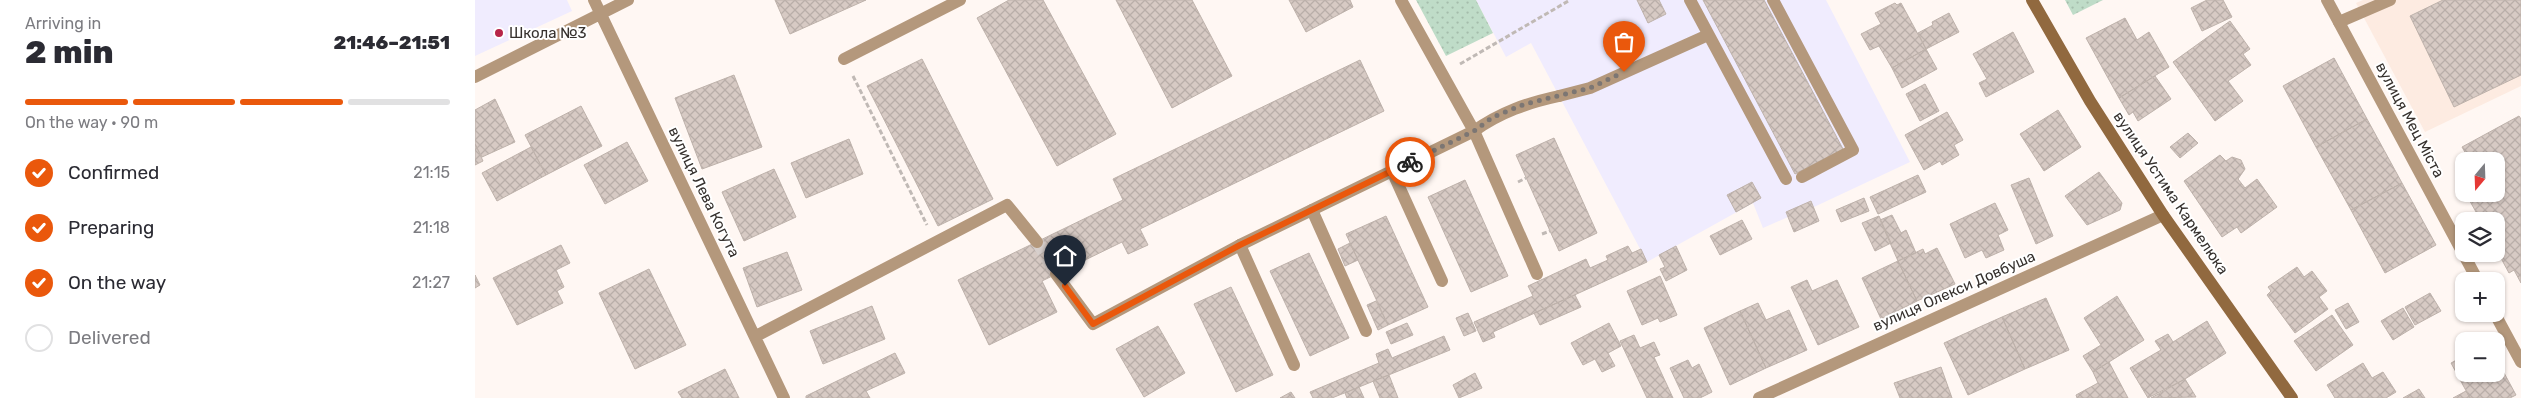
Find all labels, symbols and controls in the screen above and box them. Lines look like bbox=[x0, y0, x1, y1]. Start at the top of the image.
text: Arriving in bbox=[25, 14, 101, 33]
pin bbox=[1603, 21, 1645, 72]
place label: Школа №3 bbox=[509, 24, 587, 42]
marker: Школа №3 bbox=[493, 27, 505, 39]
icon: bag bbox=[1610, 28, 1638, 56]
text: 21:46–21:51 bbox=[333, 31, 450, 54]
text: 2 min bbox=[25, 33, 114, 71]
street label: вулиця Мец Міста bbox=[2372, 59, 2448, 181]
street label: вулиця Устима Кармелюка bbox=[2110, 108, 2232, 278]
text: On the way · 90 m bbox=[25, 113, 158, 132]
street label: вулиця Лева Когута bbox=[665, 124, 743, 260]
courier bbox=[1385, 137, 1435, 187]
icon: bike bbox=[1396, 148, 1424, 176]
north arrow bbox=[2455, 152, 2505, 202]
map controls bbox=[2455, 152, 2505, 382]
icon: check bbox=[25, 159, 53, 187]
text: Confirmed bbox=[68, 161, 159, 184]
text: 21:15 bbox=[413, 163, 450, 182]
button: layers bbox=[2455, 212, 2505, 262]
icon: check bbox=[25, 214, 53, 242]
text: Preparing bbox=[68, 216, 154, 239]
text: 21:18 bbox=[413, 218, 450, 237]
pin bbox=[1044, 235, 1086, 286]
icon: home bbox=[1051, 242, 1079, 270]
street label: вулиця Олекси Довбуша bbox=[1870, 247, 2038, 335]
icon: check bbox=[25, 269, 53, 297]
text: On the way bbox=[68, 271, 166, 294]
button: + bbox=[2455, 272, 2505, 322]
text: 21:27 bbox=[412, 273, 450, 292]
text: Delivered bbox=[68, 326, 151, 349]
button: − bbox=[2455, 332, 2505, 382]

